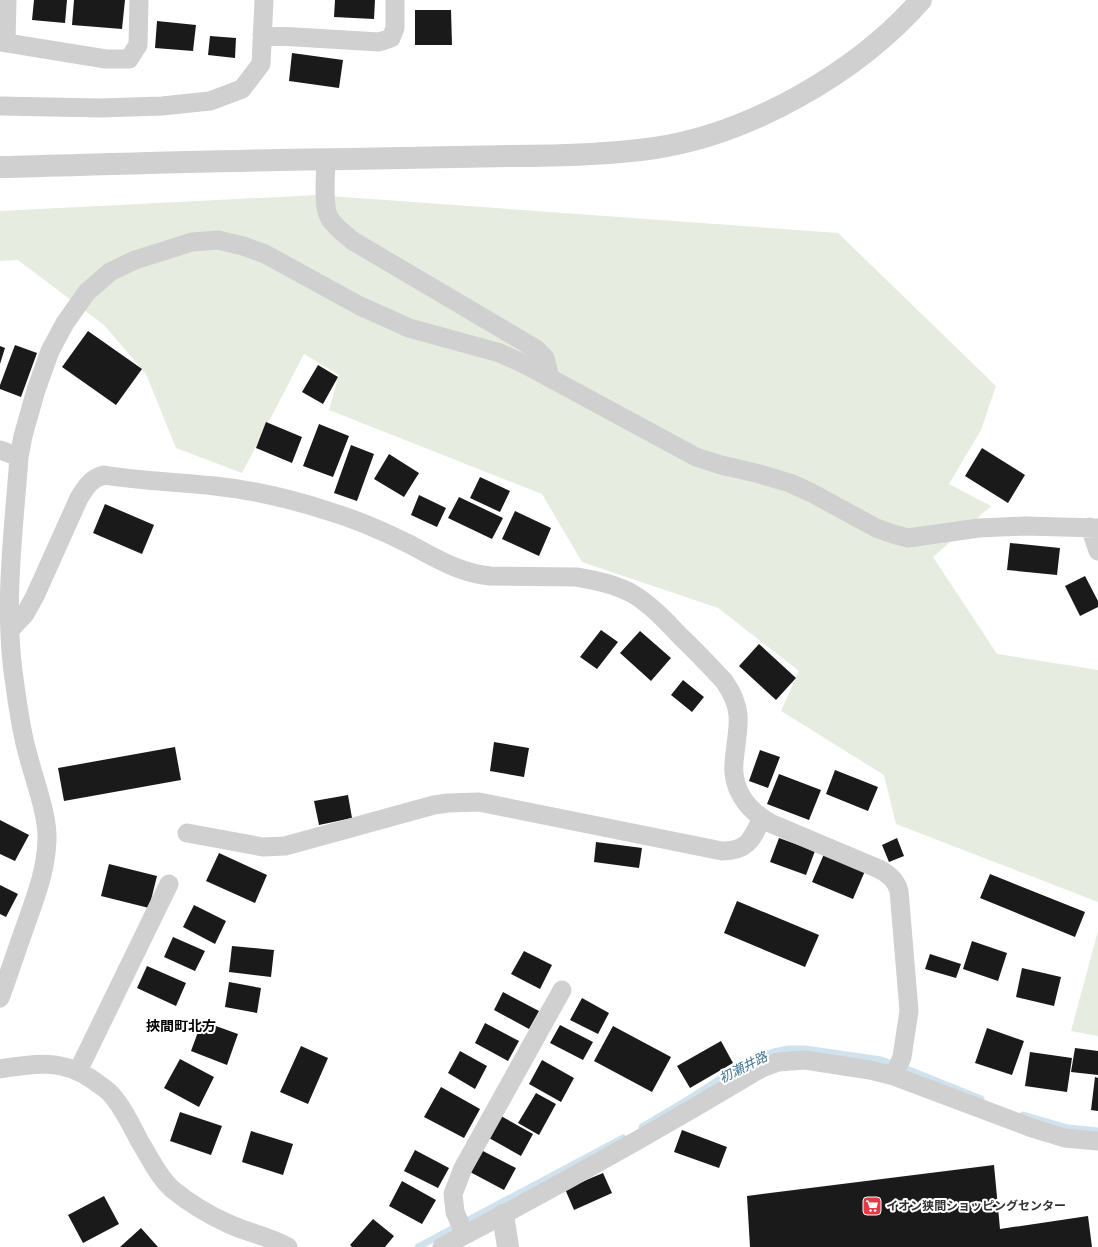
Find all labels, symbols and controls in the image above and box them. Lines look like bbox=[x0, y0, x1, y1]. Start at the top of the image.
district label: 挾間町北方 bbox=[146, 1018, 216, 1034]
water label: 初瀬井路 bbox=[717, 1049, 771, 1086]
supermarket icon: イオン狭間ショッピングセンター bbox=[861, 1195, 883, 1217]
place label: イオン狭間ショッピングセンター bbox=[886, 1199, 1066, 1213]

